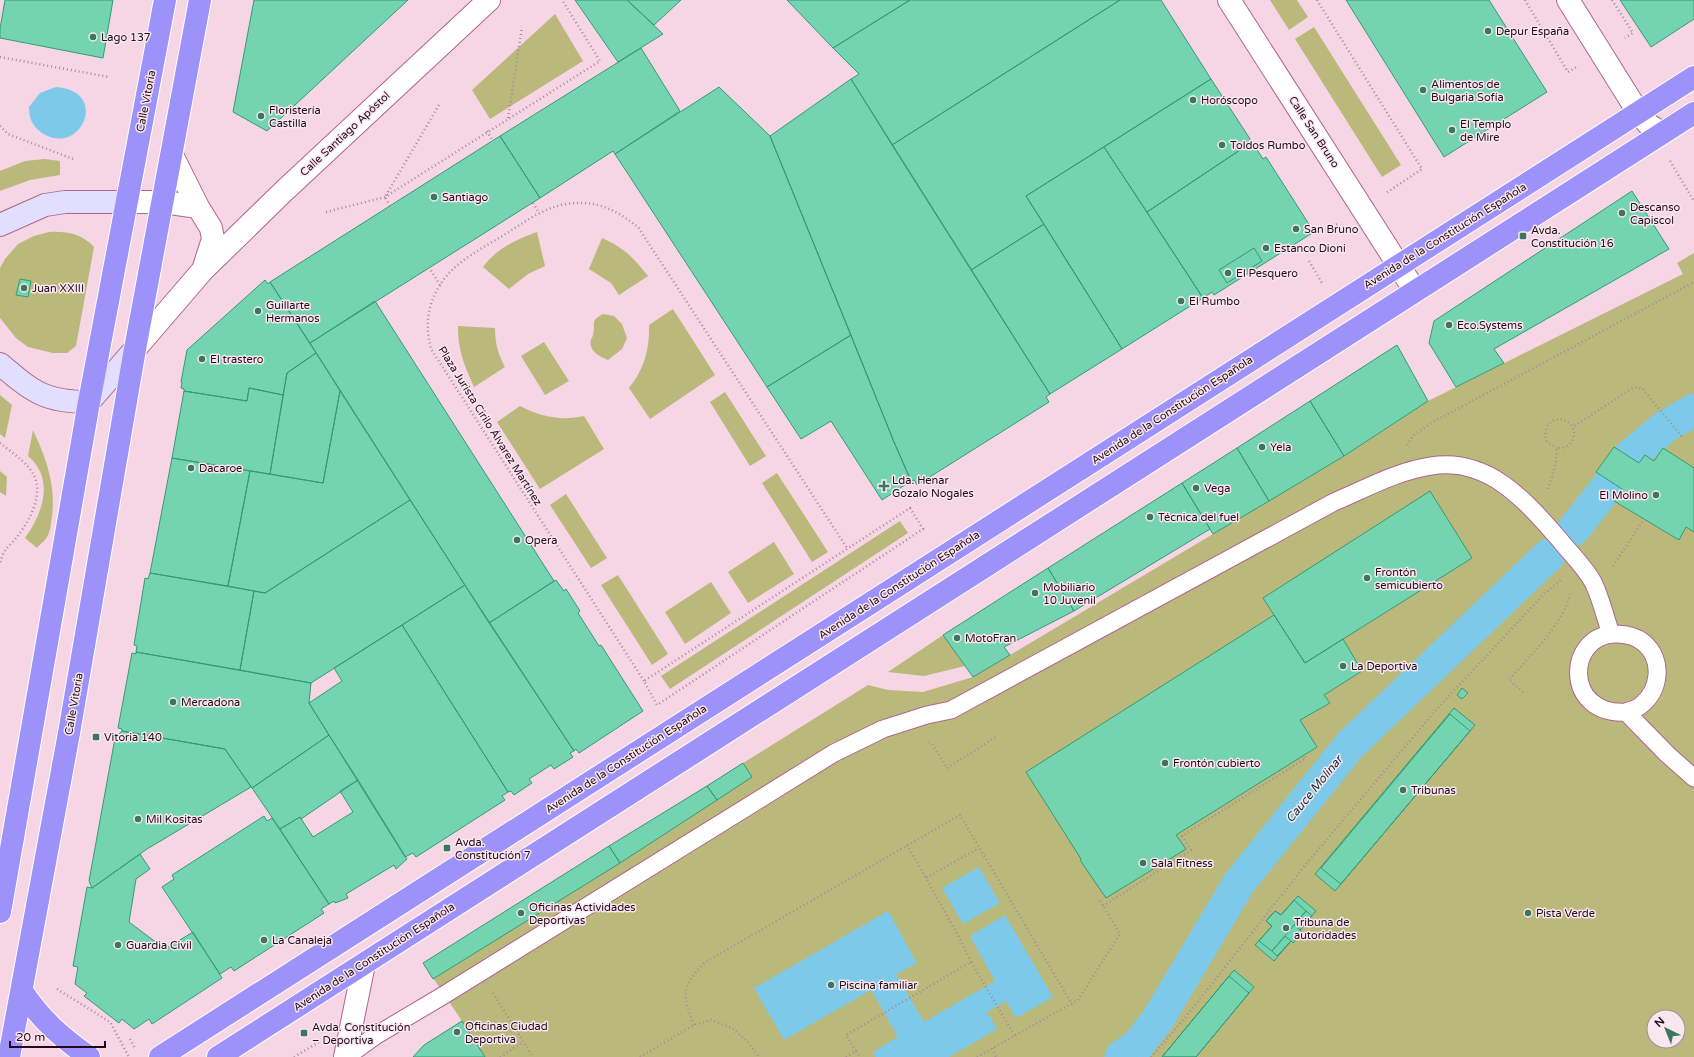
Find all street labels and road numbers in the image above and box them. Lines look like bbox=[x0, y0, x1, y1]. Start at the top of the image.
street label: Calle Vitoria bbox=[134, 69, 158, 133]
street label: Calle Santiago Apóstol bbox=[297, 89, 393, 179]
street label: Calle San Bruno bbox=[1286, 94, 1342, 170]
street label: Avenida de la Constitución Española bbox=[1361, 180, 1529, 292]
street label: Plaza Jurista Cirilo Álvarez Martínez bbox=[435, 343, 546, 509]
street label: Avenida de la Constitución Española bbox=[1089, 353, 1255, 467]
street label: Avenida de la Constitución Española bbox=[816, 528, 982, 642]
street label: Calle Vitoria bbox=[62, 672, 86, 736]
street label: Avenida de la Constitución Española bbox=[543, 702, 709, 816]
street label: Avenida de la Constitución Española bbox=[291, 900, 457, 1014]

